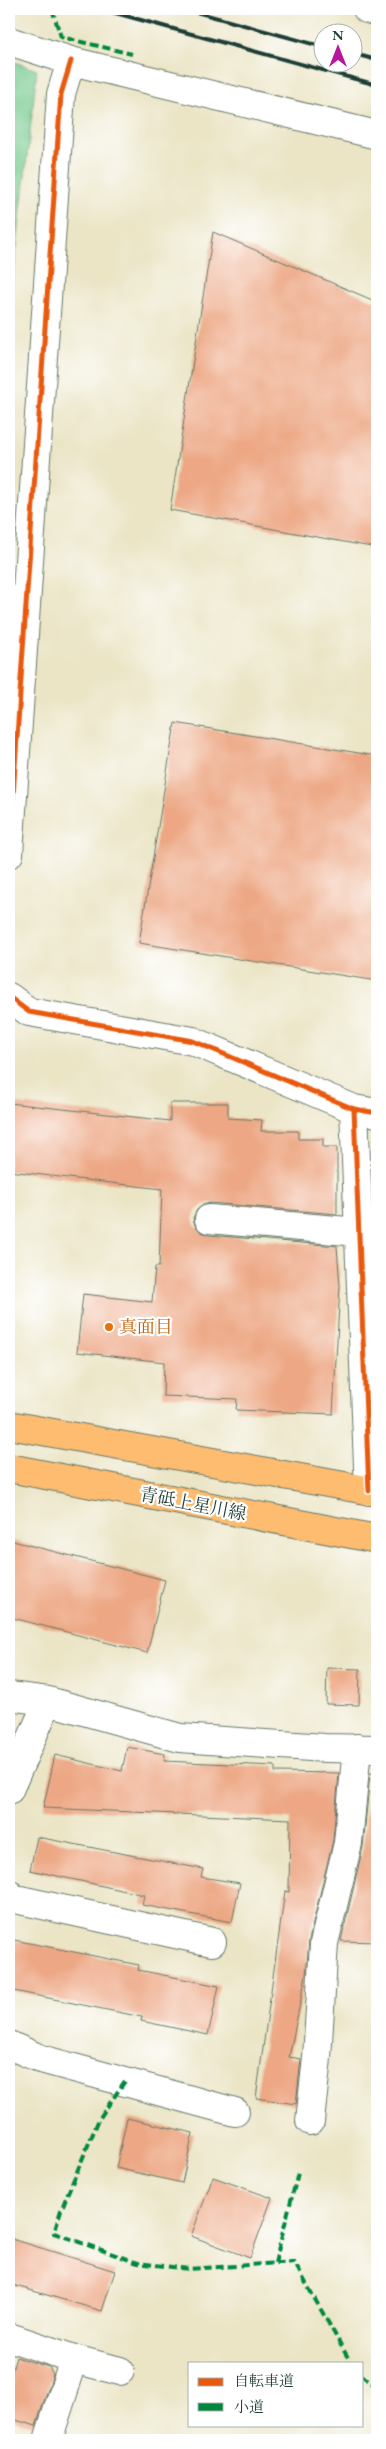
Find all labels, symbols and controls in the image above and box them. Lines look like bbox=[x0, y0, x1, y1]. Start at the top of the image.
north arrow bbox=[314, 22, 364, 72]
text: N bbox=[332, 26, 344, 44]
place label: 真面目 bbox=[119, 1315, 173, 1338]
marker: 真面目 bbox=[103, 1321, 115, 1333]
street label: 青砥上星川線 bbox=[138, 1482, 248, 1525]
legend bbox=[188, 2362, 364, 2426]
text: 自転車道 bbox=[234, 2371, 294, 2390]
text: 小道 bbox=[234, 2397, 264, 2416]

